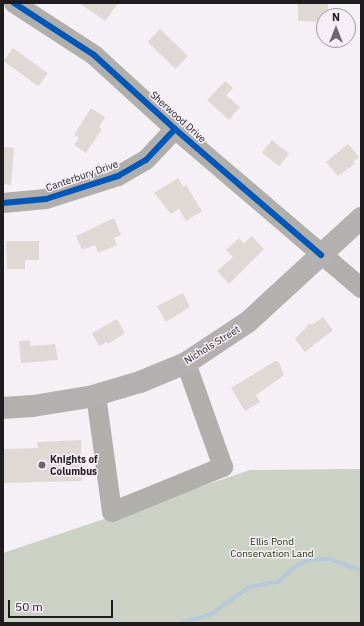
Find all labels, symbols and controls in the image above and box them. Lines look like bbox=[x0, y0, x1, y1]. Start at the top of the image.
north arrow bbox=[316, 8, 356, 48]
text: N bbox=[332, 10, 340, 24]
street label: Sherwood Drive bbox=[148, 89, 208, 145]
street label: Canterbury Drive bbox=[44, 158, 120, 194]
street label: Nichols Street bbox=[182, 323, 242, 367]
place label: Knights of Columbus bbox=[50, 453, 98, 476]
marker: Knights of Columbus bbox=[37, 460, 47, 470]
park label: Ellis Pond Conservation Land bbox=[230, 535, 314, 558]
scale bar bbox=[10, 592, 115, 618]
text: 50 m bbox=[15, 599, 43, 614]

